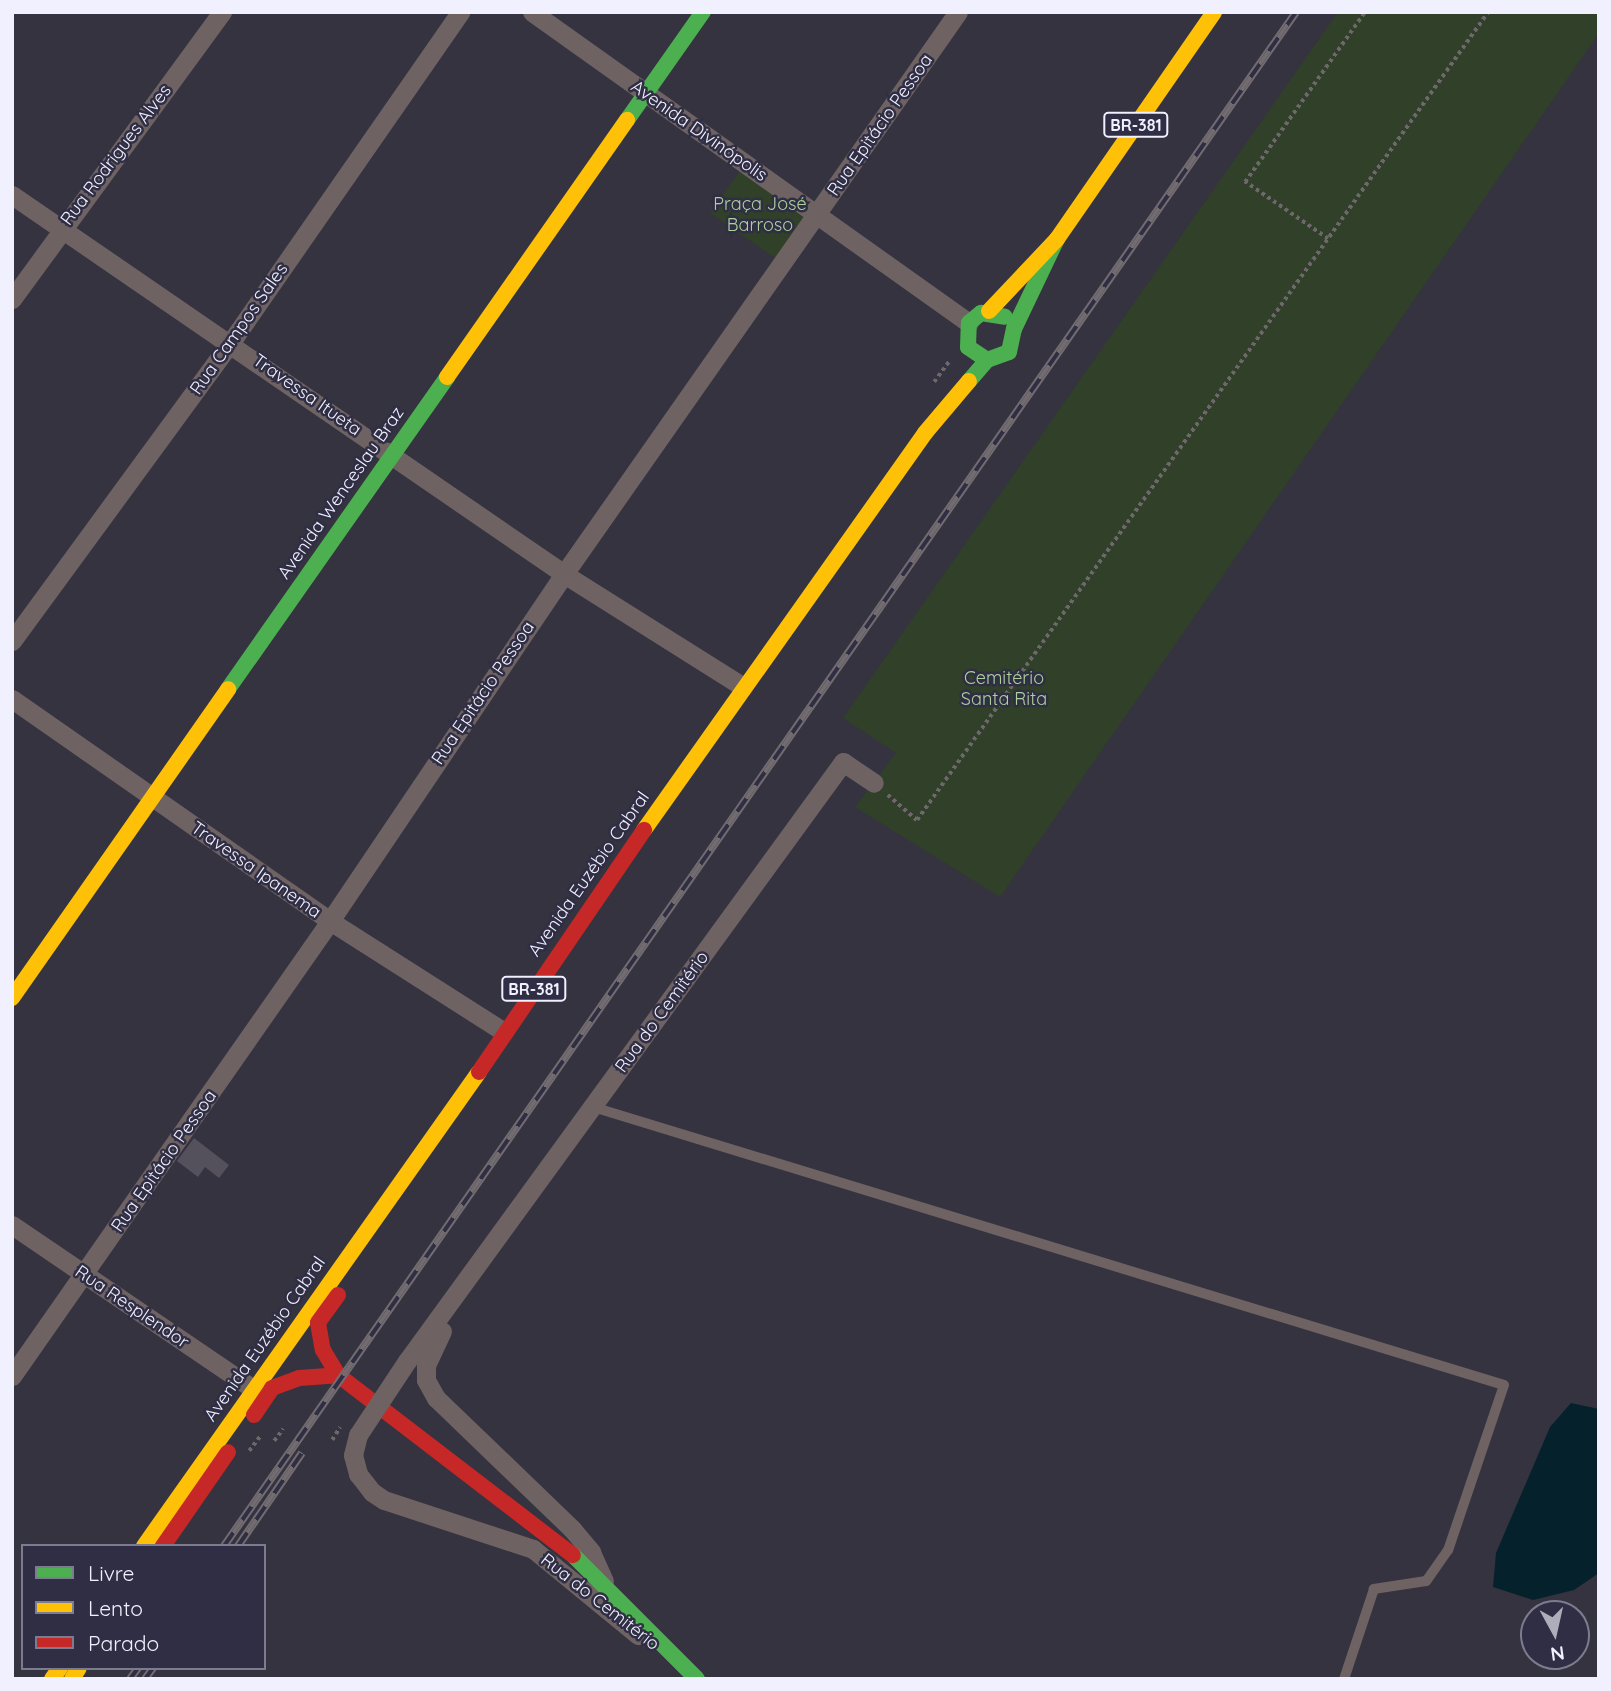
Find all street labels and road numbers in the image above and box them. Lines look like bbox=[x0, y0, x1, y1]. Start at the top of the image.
street label: Rua Epitácio Pessoa bbox=[823, 50, 937, 200]
street label: Avenida Divinópolis bbox=[627, 76, 771, 186]
street label: Rua Rodrigues Alves bbox=[56, 80, 176, 230]
road number: BR-381 bbox=[1103, 113, 1169, 138]
street label: Rua Campos Sales bbox=[185, 259, 293, 399]
street label: Travessa Itueta bbox=[249, 350, 365, 440]
street label: Avenida Wenceslau Braz bbox=[273, 403, 409, 583]
street label: Rua Epitácio Pessoa bbox=[427, 617, 539, 769]
street label: Avenida Euzébio Cabral bbox=[524, 787, 654, 961]
street label: Travessa Ipanema bbox=[187, 817, 325, 923]
street label: Rua do Cemitério bbox=[611, 947, 713, 1077]
road number: BR-381 bbox=[501, 976, 567, 1001]
street label: Rua Epitácio Pessoa bbox=[107, 1086, 221, 1236]
street label: Avenida Euzébio Cabral bbox=[200, 1252, 330, 1426]
street label: Rua Resplendor bbox=[71, 1261, 193, 1353]
street label: Rua do Cemitério bbox=[536, 1549, 664, 1655]

